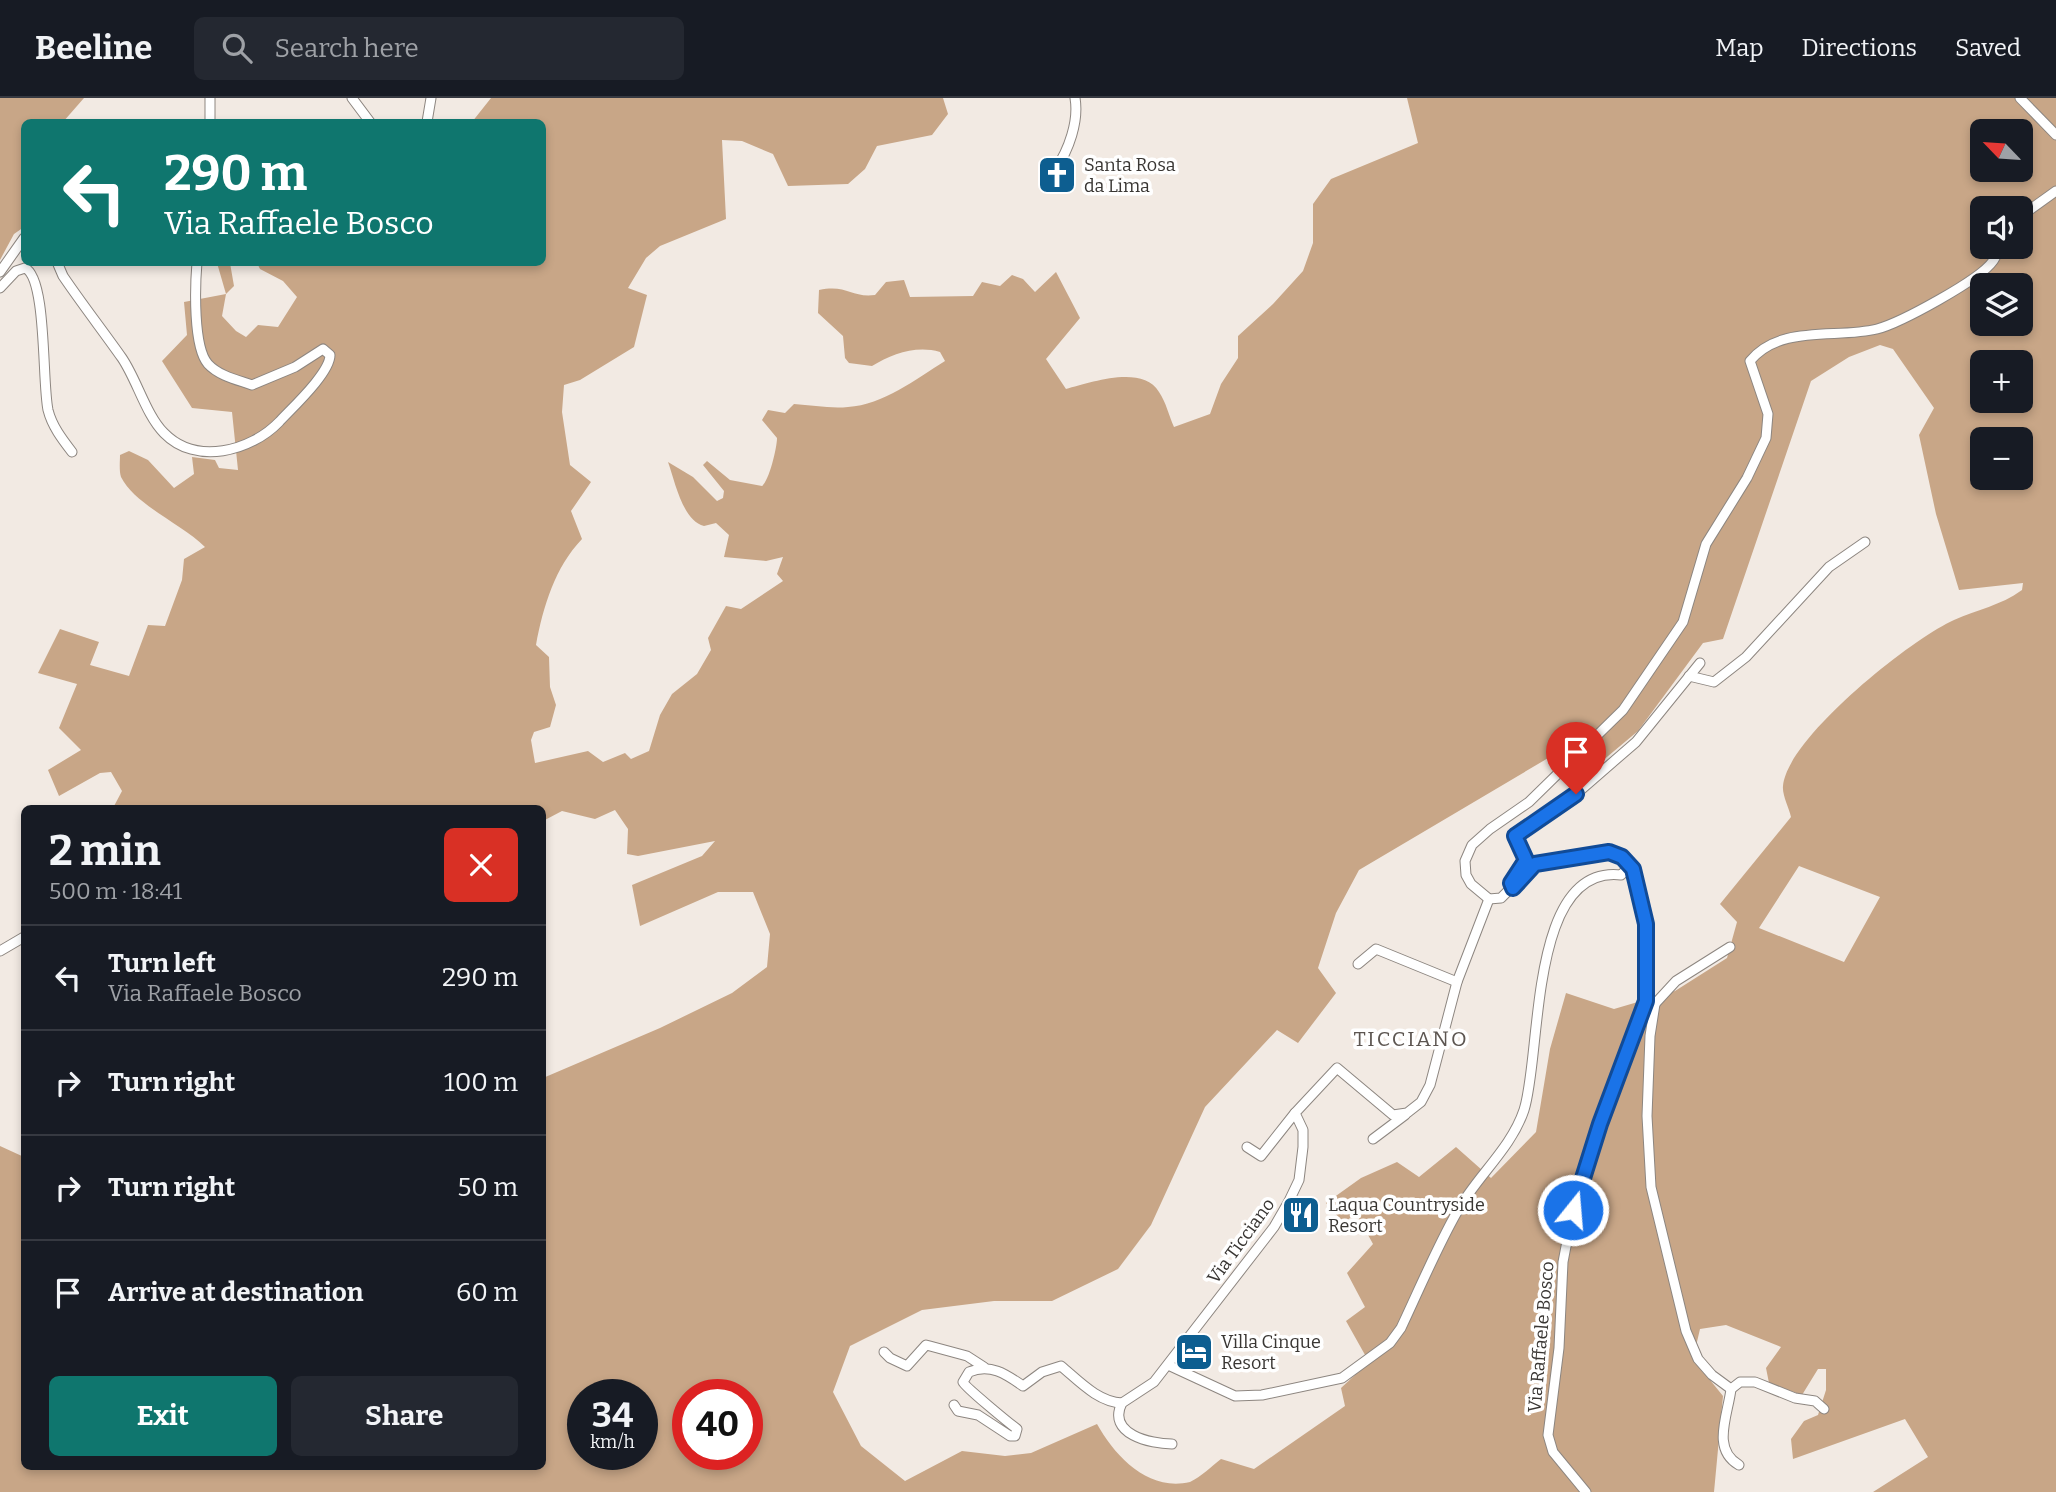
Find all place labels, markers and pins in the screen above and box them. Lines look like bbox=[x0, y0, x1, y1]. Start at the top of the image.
church icon: Santa Rosa da Lima bbox=[1036, 154, 1078, 196]
place label: Santa Rosa da Lima bbox=[1084, 154, 1176, 197]
pin bbox=[1546, 722, 1606, 794]
restaurant icon: Laqua Countryside Resort bbox=[1280, 1194, 1322, 1236]
place label: Laqua Countryside Resort bbox=[1328, 1194, 1485, 1237]
hotel icon: Villa Cinque Resort bbox=[1173, 1331, 1215, 1373]
place label: Villa Cinque Resort bbox=[1221, 1331, 1321, 1374]

